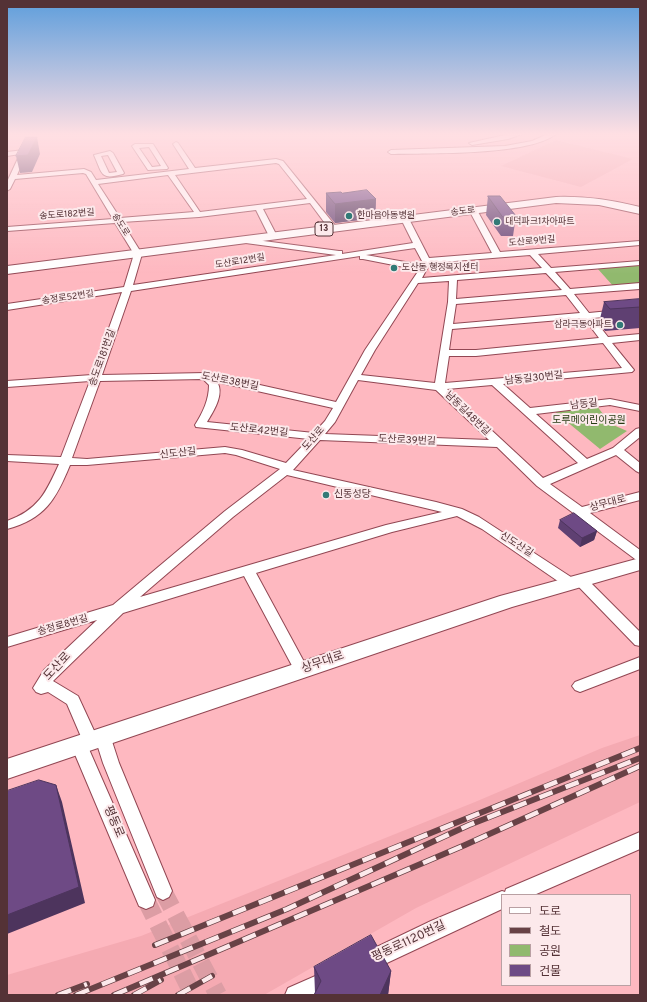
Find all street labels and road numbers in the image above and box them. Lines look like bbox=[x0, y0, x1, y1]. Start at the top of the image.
street label: 송도로 bbox=[450, 205, 476, 219]
street label: 송도로182번길 bbox=[39, 208, 95, 222]
street label: 송도로 bbox=[109, 212, 131, 238]
road number: 13 bbox=[315, 222, 333, 236]
street label: 도산로9번길 bbox=[508, 235, 556, 249]
street label: 도산로12번길 bbox=[214, 253, 266, 271]
street label: 송정로52번길 bbox=[41, 289, 95, 307]
street label: 송도로181번길 bbox=[87, 328, 119, 388]
street label: 남동길30번길 bbox=[504, 370, 564, 388]
street label: 도산로38번길 bbox=[200, 371, 260, 393]
street label: 남동길48번길 bbox=[442, 389, 492, 439]
street label: 남동길 bbox=[570, 397, 598, 413]
street label: 도산로42번길 bbox=[229, 422, 289, 440]
street label: 도산로 bbox=[300, 425, 328, 453]
street label: 도산로39번길 bbox=[378, 433, 436, 449]
street label: 신도산길 bbox=[159, 446, 197, 462]
street label: 상무대로 bbox=[589, 493, 627, 515]
street label: 신도산길 bbox=[497, 530, 535, 560]
street label: 송정로8번길 bbox=[36, 613, 90, 639]
street label: 상무대로 bbox=[300, 649, 346, 677]
street label: 도산로 bbox=[41, 650, 75, 684]
street label: 평동로 bbox=[100, 804, 126, 840]
street label: 평동로1120번길 bbox=[370, 919, 448, 965]

